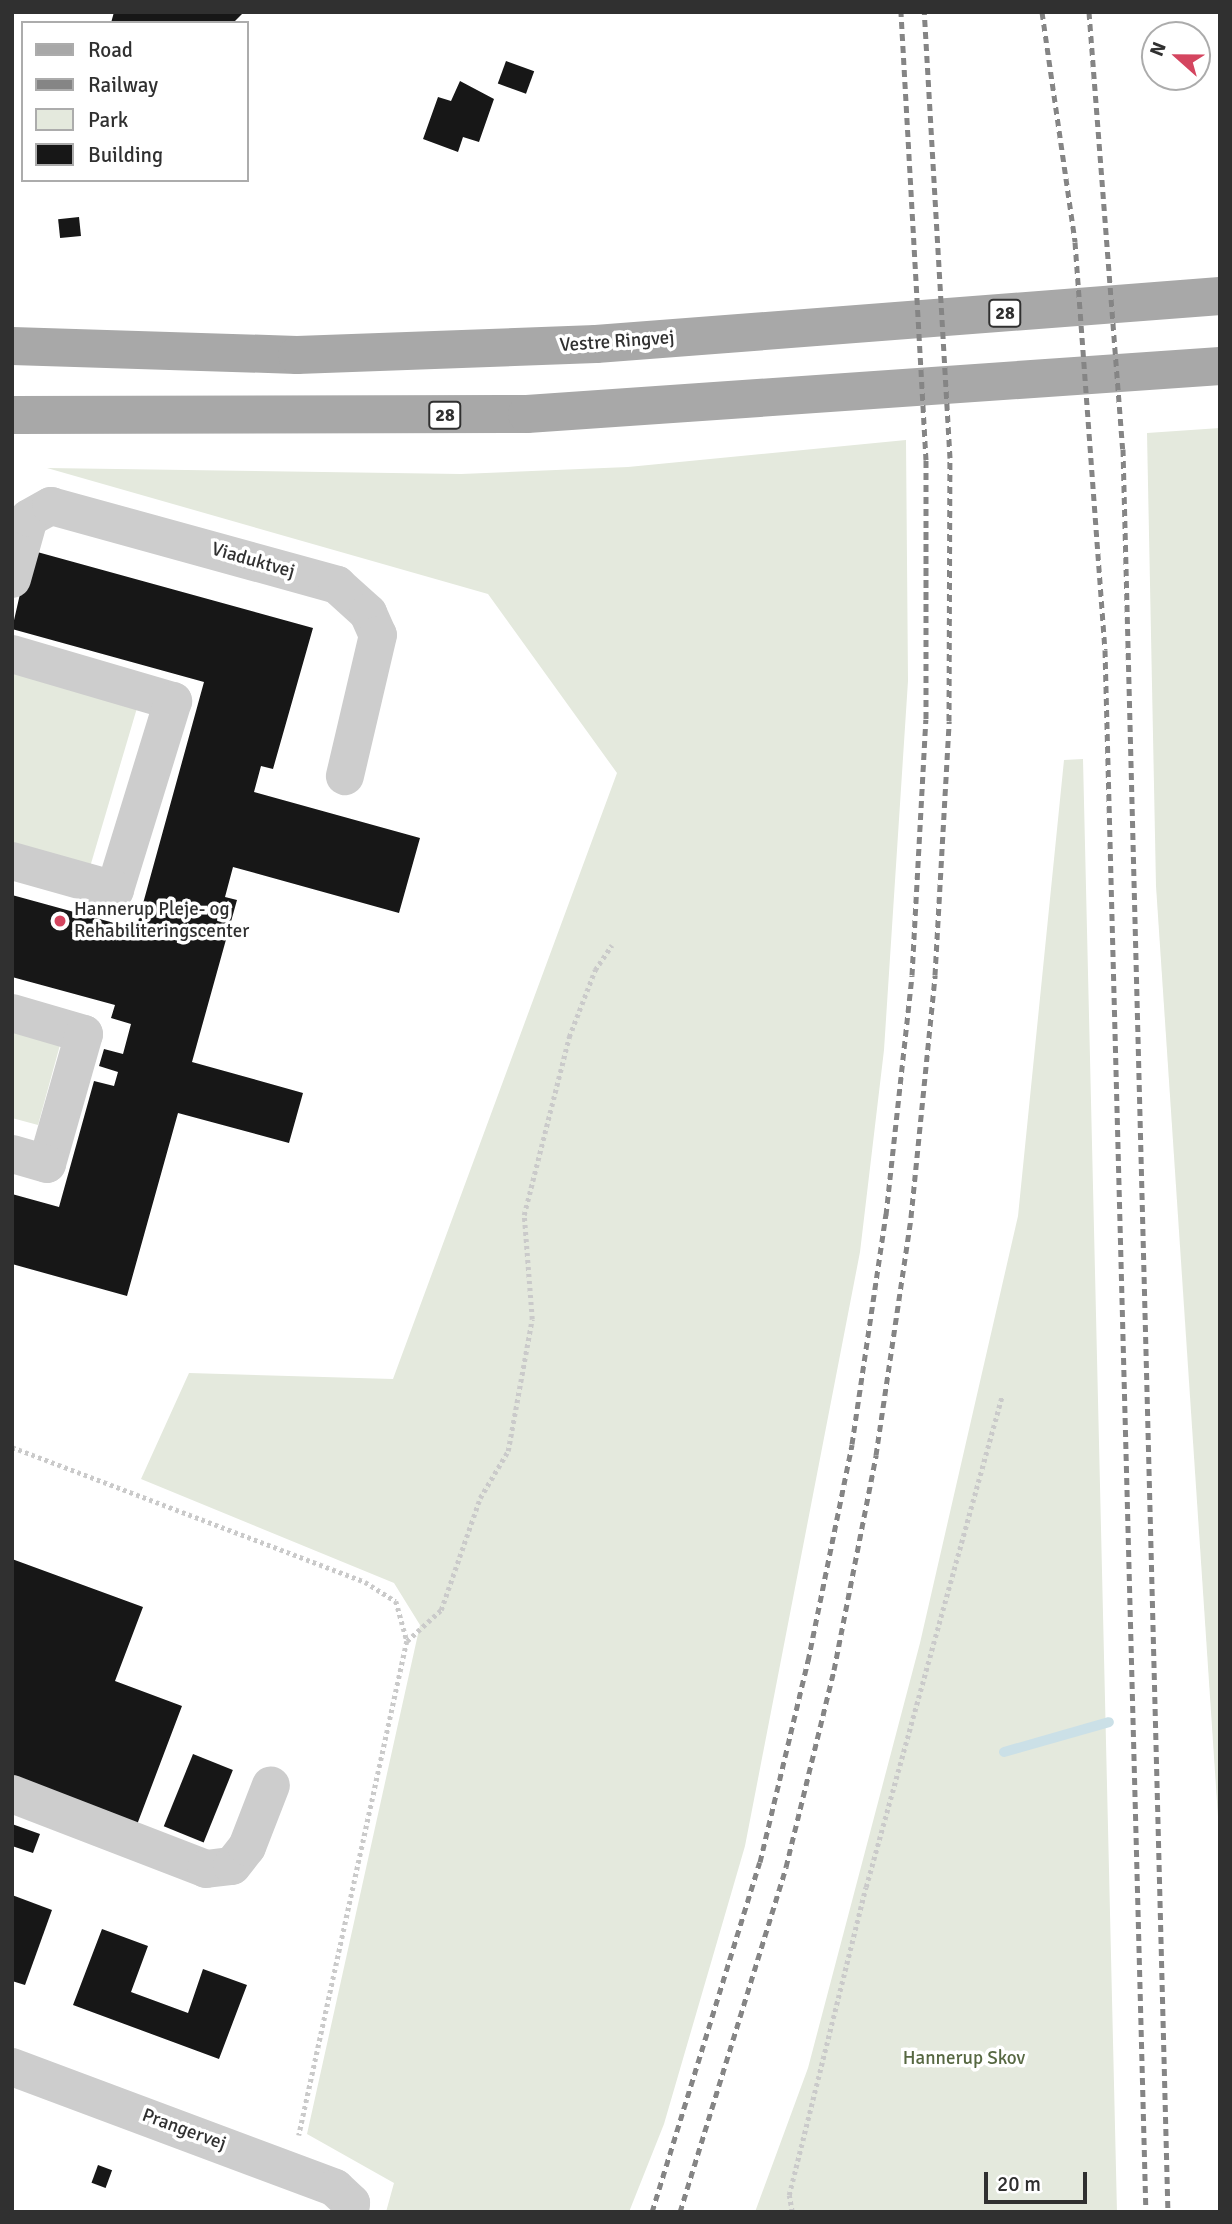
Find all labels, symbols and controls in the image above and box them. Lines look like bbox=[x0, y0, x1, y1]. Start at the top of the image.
legend bbox=[21, 21, 248, 182]
north arrow bbox=[1141, 21, 1211, 91]
text: Road bbox=[88, 37, 133, 63]
text: N bbox=[1145, 39, 1172, 60]
text: Railway bbox=[88, 72, 158, 98]
text: Park bbox=[88, 107, 128, 133]
text: Building bbox=[88, 142, 163, 168]
road number: 28 bbox=[988, 298, 1023, 328]
street label: Vestre Ringvej bbox=[559, 327, 675, 357]
road number: 28 bbox=[428, 400, 462, 430]
street label: Viaduktvej bbox=[209, 538, 297, 584]
place label: Hannerup Pleje- og Rehabiliteringscenter bbox=[74, 899, 249, 943]
marker: Hannerup Pleje- og Rehabiliteringscenter bbox=[52, 913, 68, 929]
park label: Hannerup Skov bbox=[903, 2048, 1025, 2070]
street label: Prangervej bbox=[139, 2104, 229, 2156]
scale bar bbox=[987, 2158, 1090, 2202]
text: 20 m bbox=[997, 2171, 1041, 2197]

